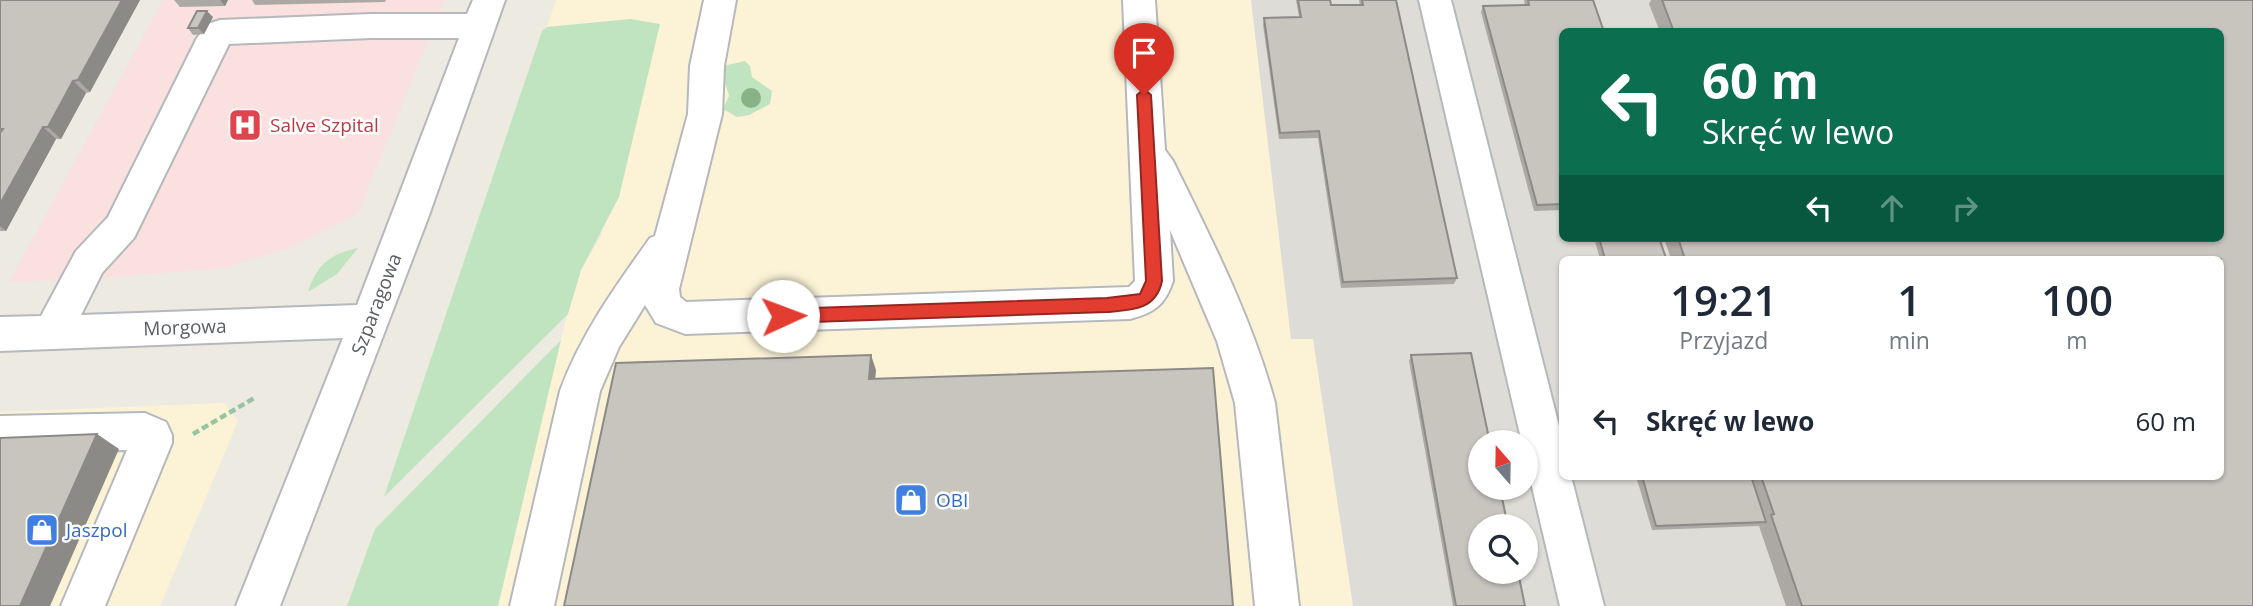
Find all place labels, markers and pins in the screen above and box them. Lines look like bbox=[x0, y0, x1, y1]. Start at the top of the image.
pin bbox=[1114, 23, 1174, 95]
hospital icon: Salve Szpital bbox=[226, 106, 264, 144]
place label: Salve Szpital bbox=[270, 112, 379, 138]
shop icon: OBI bbox=[892, 481, 930, 519]
place label: OBI bbox=[936, 487, 968, 513]
shop icon: Jaszpol bbox=[23, 511, 61, 549]
place label: Jaszpol bbox=[64, 517, 127, 543]

